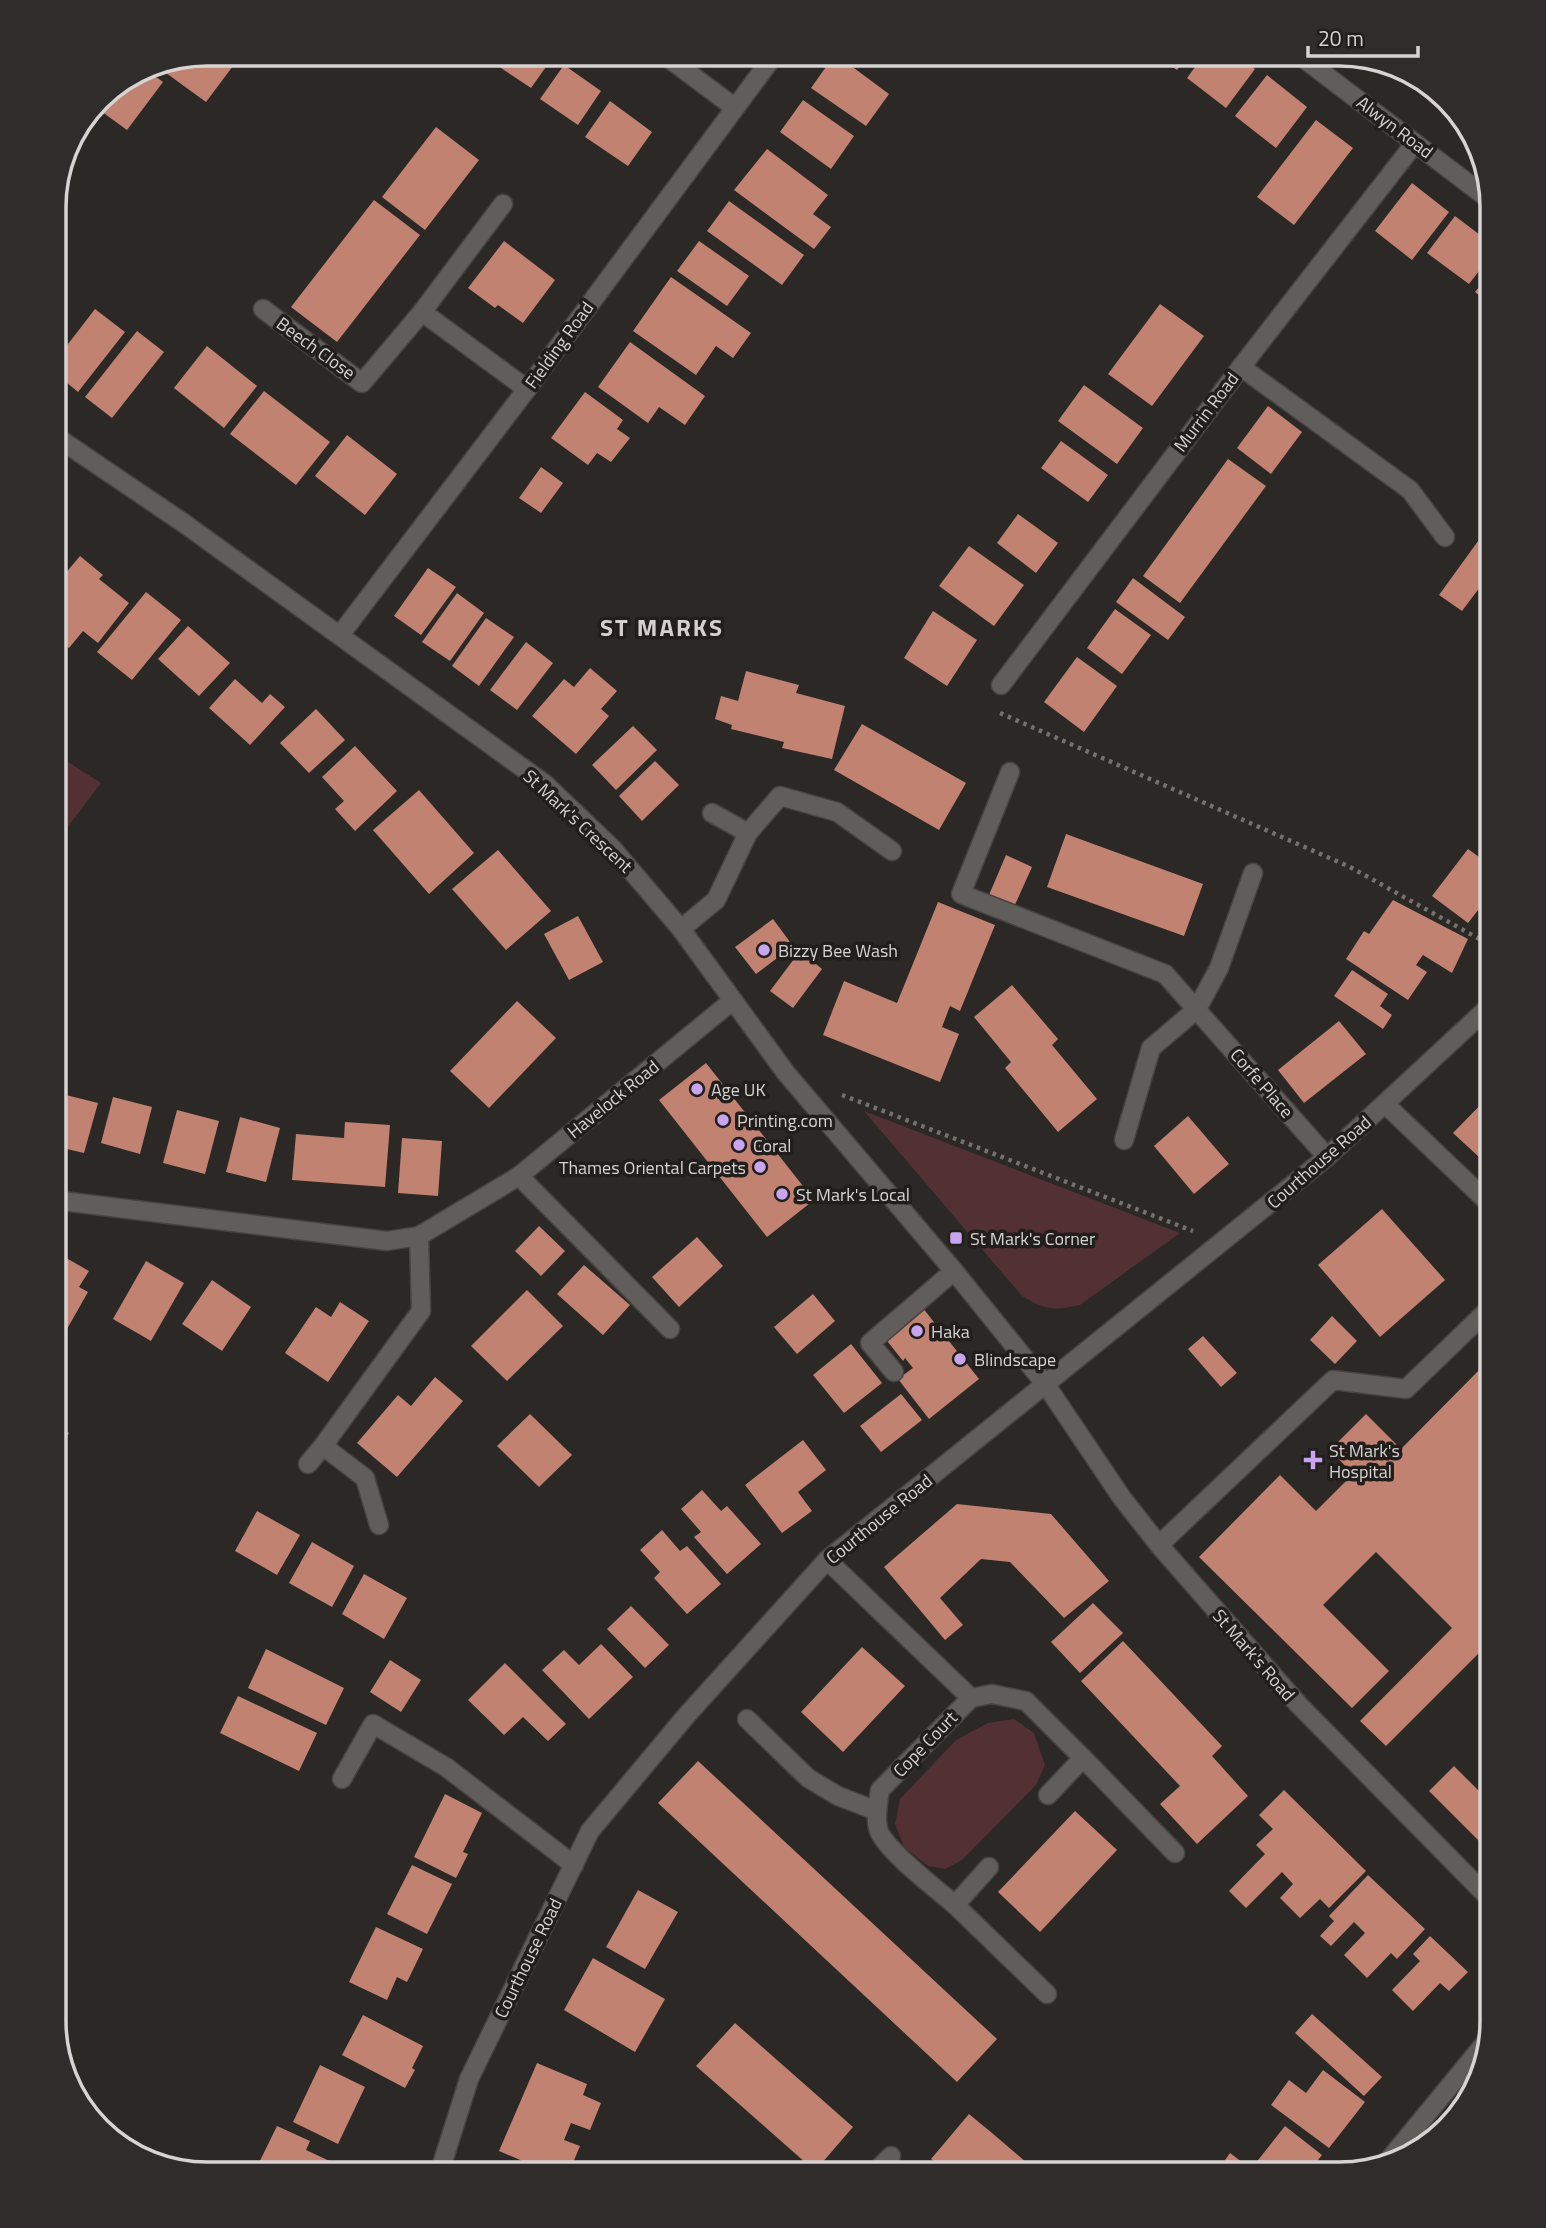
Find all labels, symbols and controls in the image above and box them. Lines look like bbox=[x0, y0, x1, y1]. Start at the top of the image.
scale bar bbox=[1308, 14, 1418, 58]
text: 20 m bbox=[1318, 22, 1364, 54]
street label: Alwyn Road bbox=[1351, 89, 1439, 165]
street label: Fielding Road bbox=[518, 296, 600, 394]
street label: Beech Close bbox=[271, 310, 361, 386]
street label: Murrin Road bbox=[1167, 366, 1245, 458]
district label: ST MARKS bbox=[600, 609, 724, 645]
street label: St Mark's Crescent bbox=[517, 763, 639, 879]
place label: Bizzy Bee Wash bbox=[778, 937, 898, 964]
marker: Bizzy Bee Wash bbox=[756, 942, 772, 958]
street label: Corfe Place bbox=[1224, 1042, 1300, 1124]
street label: Havelock Road bbox=[561, 1053, 665, 1145]
place label: Age UK bbox=[711, 1076, 766, 1103]
marker: Age UK bbox=[689, 1081, 705, 1097]
place label: Printing.com bbox=[737, 1107, 833, 1134]
street label: Courthouse Road bbox=[1261, 1109, 1377, 1215]
marker: Printing.com bbox=[715, 1112, 731, 1128]
place label: Coral bbox=[753, 1132, 792, 1159]
marker: Coral bbox=[731, 1137, 747, 1153]
place label: Thames Oriental Carpets bbox=[559, 1154, 746, 1181]
marker: Thames Oriental Carpets bbox=[752, 1159, 768, 1175]
place label: St Mark's Local bbox=[796, 1181, 910, 1208]
marker: St Mark's Local bbox=[774, 1186, 790, 1202]
place label: St Mark's Corner bbox=[970, 1225, 1095, 1252]
marker: St Mark's Corner bbox=[948, 1230, 964, 1246]
place label: Haka bbox=[931, 1318, 970, 1345]
marker: Haka bbox=[909, 1323, 925, 1339]
place label: Blindscape bbox=[974, 1346, 1056, 1373]
marker: Blindscape bbox=[952, 1351, 968, 1367]
place label: St Mark's Hospital bbox=[1329, 1437, 1400, 1485]
marker: St Mark's Hospital bbox=[1303, 1450, 1323, 1470]
street label: Courthouse Road bbox=[820, 1467, 938, 1571]
street label: St Mark's Road bbox=[1206, 1603, 1302, 1707]
street label: Cope Court bbox=[887, 1704, 964, 1783]
street label: Courthouse Road bbox=[487, 1894, 569, 2022]

